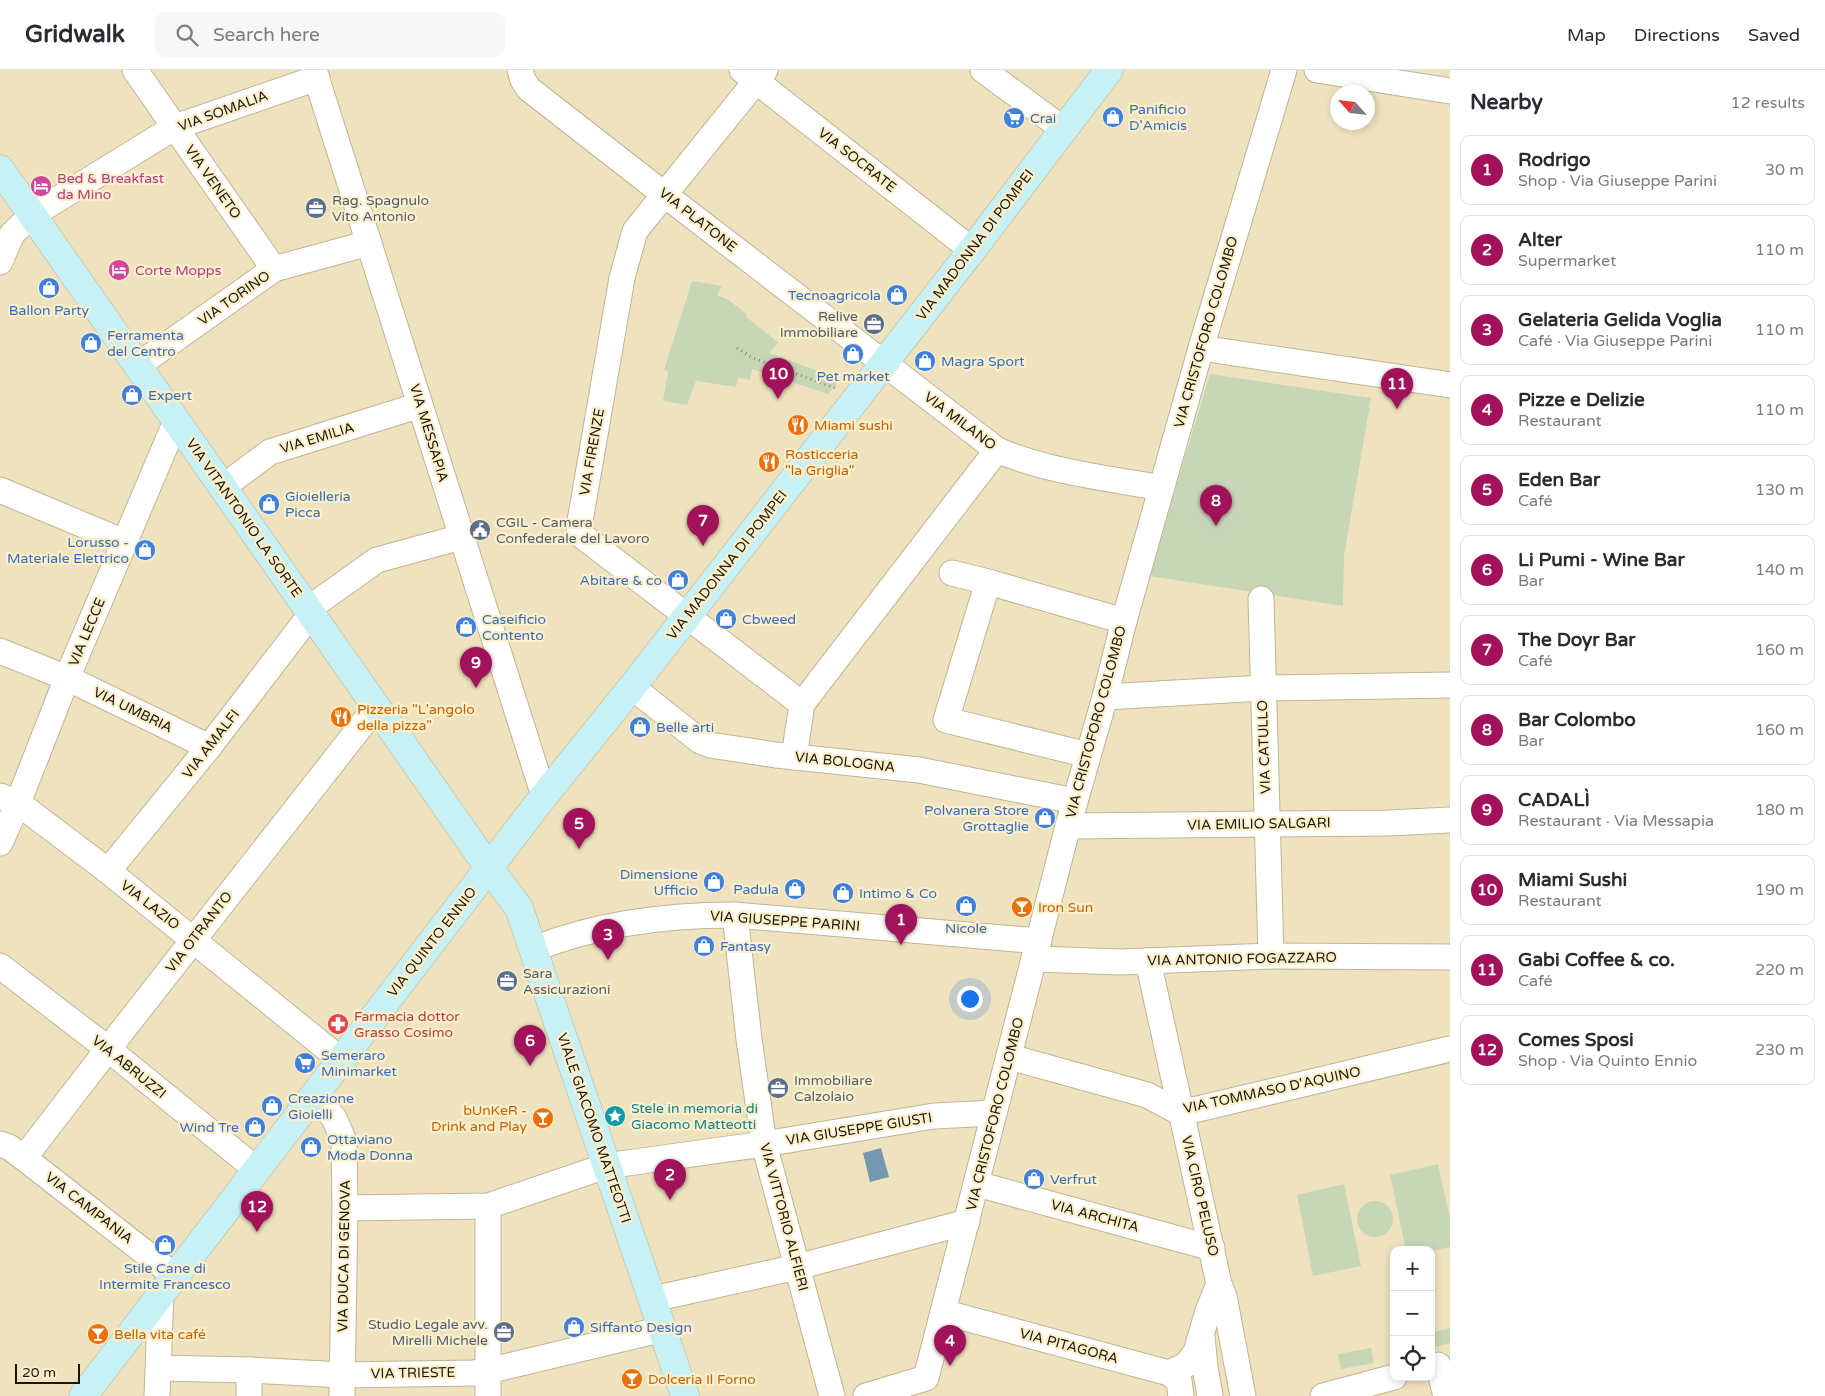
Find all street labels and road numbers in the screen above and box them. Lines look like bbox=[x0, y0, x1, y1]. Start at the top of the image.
street label: VIA SOMALIA bbox=[176, 87, 270, 135]
street label: VIA SOCRATE bbox=[815, 124, 900, 196]
street label: VIA VENETO bbox=[181, 142, 245, 222]
street label: VIA MADONNA DI POMPEI bbox=[913, 166, 1037, 324]
street label: VIA PLATONE bbox=[656, 184, 740, 256]
street label: VIA CRISTOFORO COLOMBO bbox=[1170, 234, 1242, 430]
street label: VIA TORINO bbox=[195, 267, 273, 329]
street label: VIA MESSAPIA bbox=[406, 382, 452, 484]
street label: VIA MILANO bbox=[920, 388, 1000, 454]
street label: VIA FIRENZE bbox=[576, 407, 608, 497]
street label: VIA EMILIA bbox=[278, 419, 356, 457]
street label: VIA VITANTONIO LA SORTE bbox=[183, 435, 305, 601]
street label: VIA MADONNA DI POMPEI bbox=[663, 487, 791, 643]
street label: VIA LECCE bbox=[65, 595, 109, 669]
street label: VIA CRISTOFORO COLOMBO bbox=[1062, 624, 1130, 820]
street label: VIA UMBRIA bbox=[91, 684, 175, 736]
street label: VIA CATULLO bbox=[1254, 700, 1274, 794]
street label: VIA AMALFI bbox=[179, 706, 243, 782]
street label: VIA BOLOGNA bbox=[794, 748, 896, 776]
street label: VIA EMILIO SALGARI bbox=[1187, 814, 1331, 834]
street label: VIA LAZIO bbox=[117, 877, 183, 933]
street label: VIA QUINTO ENNIO bbox=[384, 884, 480, 1000]
street label: VIA OTRANTO bbox=[162, 888, 236, 976]
street label: VIA GIUSEPPE PARINI bbox=[709, 907, 861, 935]
street label: VIA ANTONIO FOGAZZARO bbox=[1147, 949, 1337, 969]
street label: VIA CRISTOFORO COLOMBO bbox=[963, 1016, 1027, 1212]
street label: VIALE GIACOMO MATTEOTTI bbox=[553, 1031, 635, 1225]
street label: VIA ABRUZZI bbox=[89, 1032, 169, 1102]
street label: VIA TOMMASO D'AQUINO bbox=[1182, 1063, 1362, 1117]
street label: VIA GIUSEPPE GIUSTI bbox=[785, 1109, 933, 1149]
street label: VIA CIRO PELUSO bbox=[1178, 1134, 1222, 1258]
street label: VIA VITTORIO ALFIERI bbox=[756, 1141, 812, 1293]
street label: VIA CAMPANIA bbox=[42, 1169, 136, 1247]
street label: VIA DUCA DI GENOVA bbox=[334, 1180, 354, 1332]
street label: VIA ARCHITA bbox=[1049, 1196, 1141, 1236]
street label: VIA PITAGORA bbox=[1018, 1325, 1120, 1367]
street label: VIA TRIESTE bbox=[370, 1364, 456, 1382]

